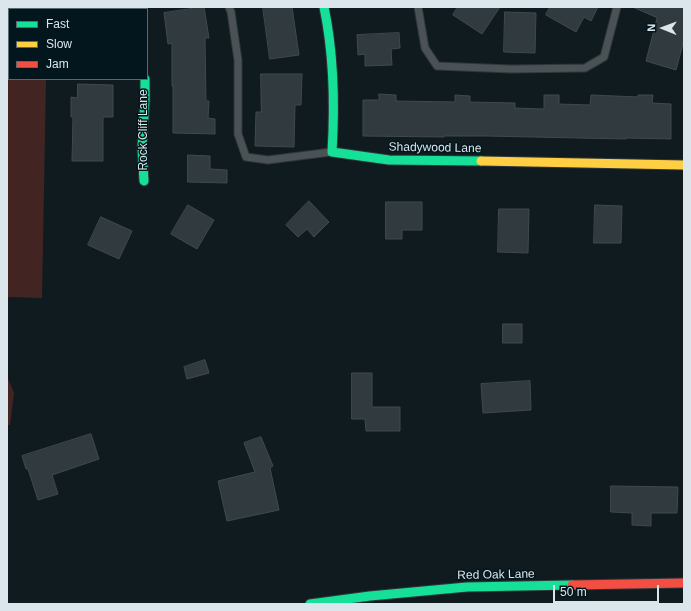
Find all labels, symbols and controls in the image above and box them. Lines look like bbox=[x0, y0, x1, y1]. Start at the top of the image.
legend bbox=[8, 8, 148, 80]
north arrow bbox=[643, 8, 683, 48]
text: Fast bbox=[46, 17, 69, 31]
text: N bbox=[645, 24, 657, 32]
text: Slow bbox=[46, 37, 72, 51]
text: Jam bbox=[46, 57, 69, 71]
street label: Rock Cliff Lane bbox=[137, 89, 151, 171]
street label: Shadywood Lane bbox=[389, 140, 481, 156]
street label: Red Oak Lane bbox=[457, 567, 535, 583]
scale bar bbox=[555, 577, 661, 603]
text: 50 m bbox=[560, 585, 587, 599]

